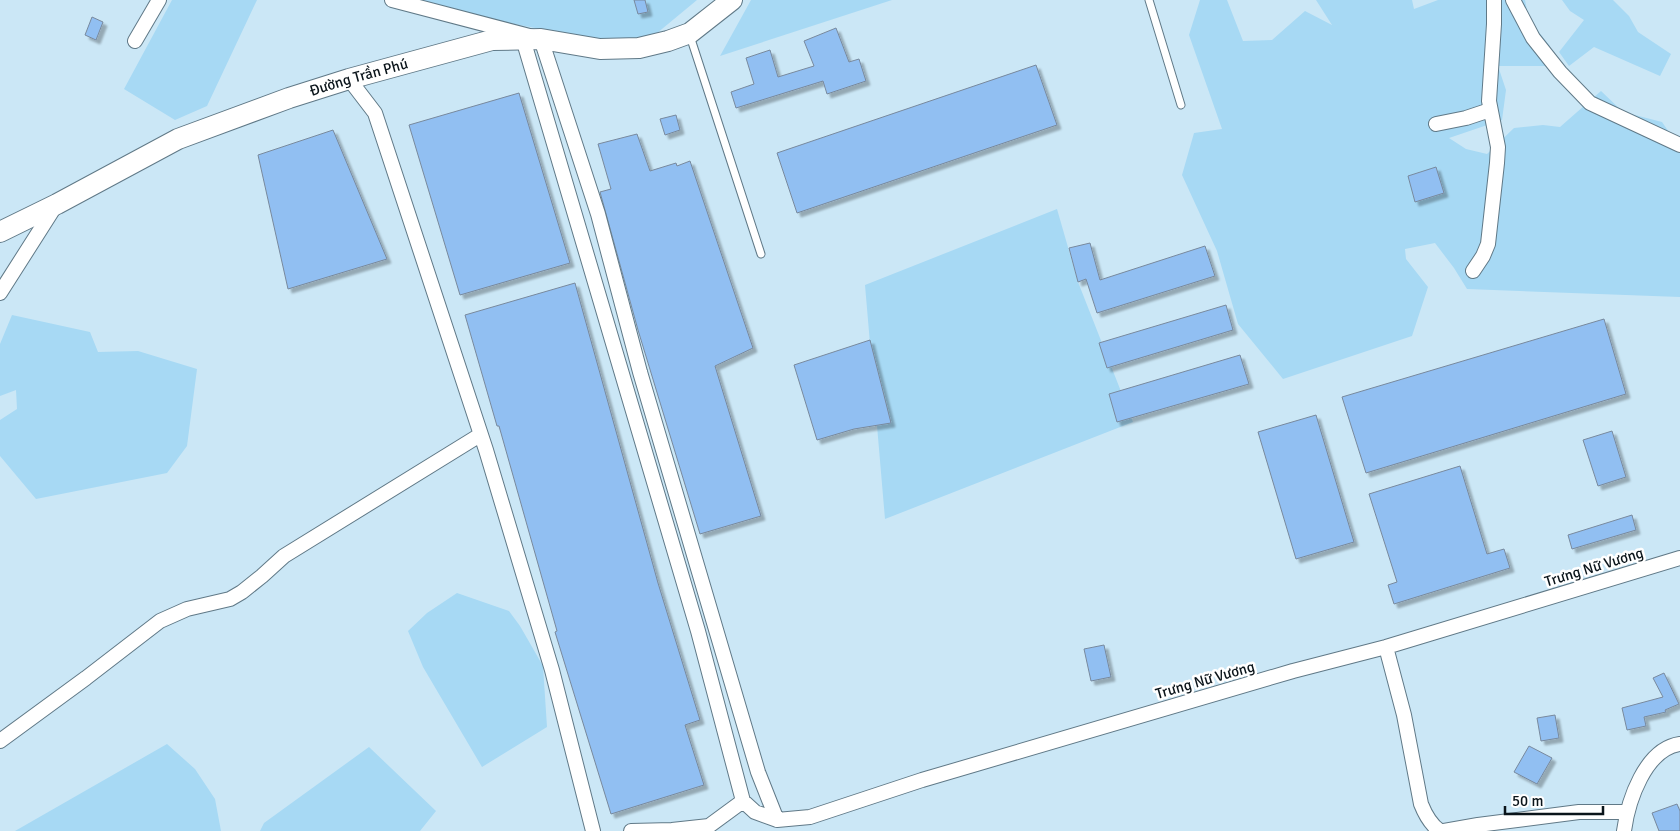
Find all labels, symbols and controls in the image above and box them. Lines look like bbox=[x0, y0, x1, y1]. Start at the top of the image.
street label: Đường Trần Phú bbox=[307, 54, 410, 100]
street label: Trưng Nữ Vương bbox=[1542, 543, 1646, 591]
street label: Trưng Nữ Vương bbox=[1153, 657, 1257, 703]
scale bar bbox=[1505, 784, 1602, 816]
text: 50 m bbox=[1512, 792, 1543, 810]

